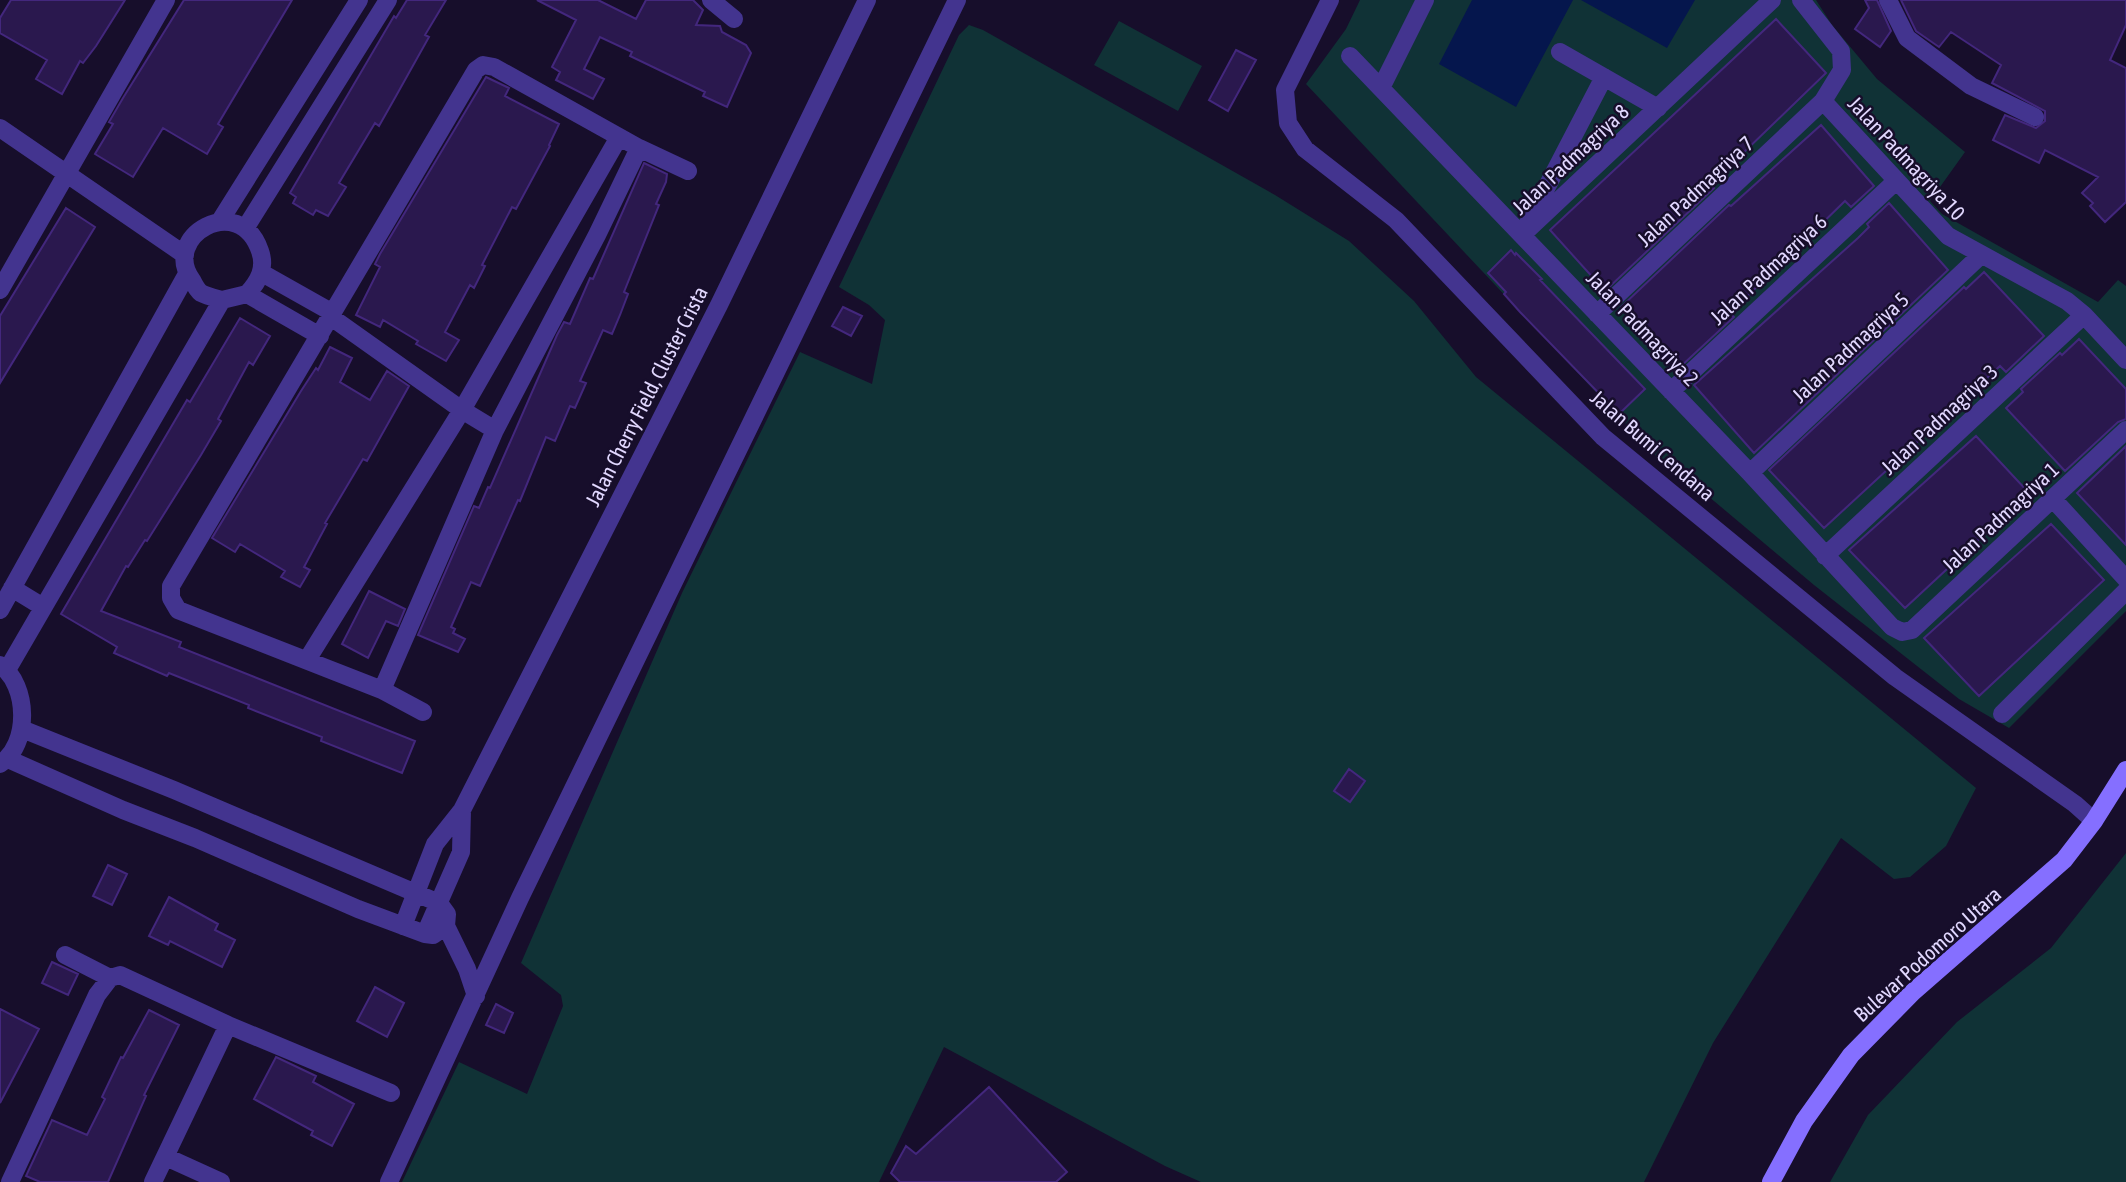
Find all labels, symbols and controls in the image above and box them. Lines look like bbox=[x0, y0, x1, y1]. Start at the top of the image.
street label: Jalan Padmagriya 10 bbox=[1844, 91, 1971, 225]
street label: Jalan Padmagriya 8 bbox=[1507, 99, 1633, 219]
street label: Jalan Padmagriya 7 bbox=[1632, 131, 1758, 251]
street label: Jalan Padmagriya 6 bbox=[1705, 209, 1831, 329]
street label: Jalan Padmagriya 2 bbox=[1582, 266, 1704, 390]
street label: Jalan Cherry Field, Cluster Crista bbox=[580, 282, 712, 510]
street label: Jalan Padmagriya 5 bbox=[1787, 287, 1913, 407]
street label: Jalan Padmagriya 3 bbox=[1876, 359, 2002, 479]
street label: Jalan Bumi Cendana bbox=[1586, 385, 1720, 505]
street label: Jalan Padmagriya 1 bbox=[1937, 457, 2063, 577]
street label: Bulevar Podomoro Utara bbox=[1849, 882, 2005, 1026]

